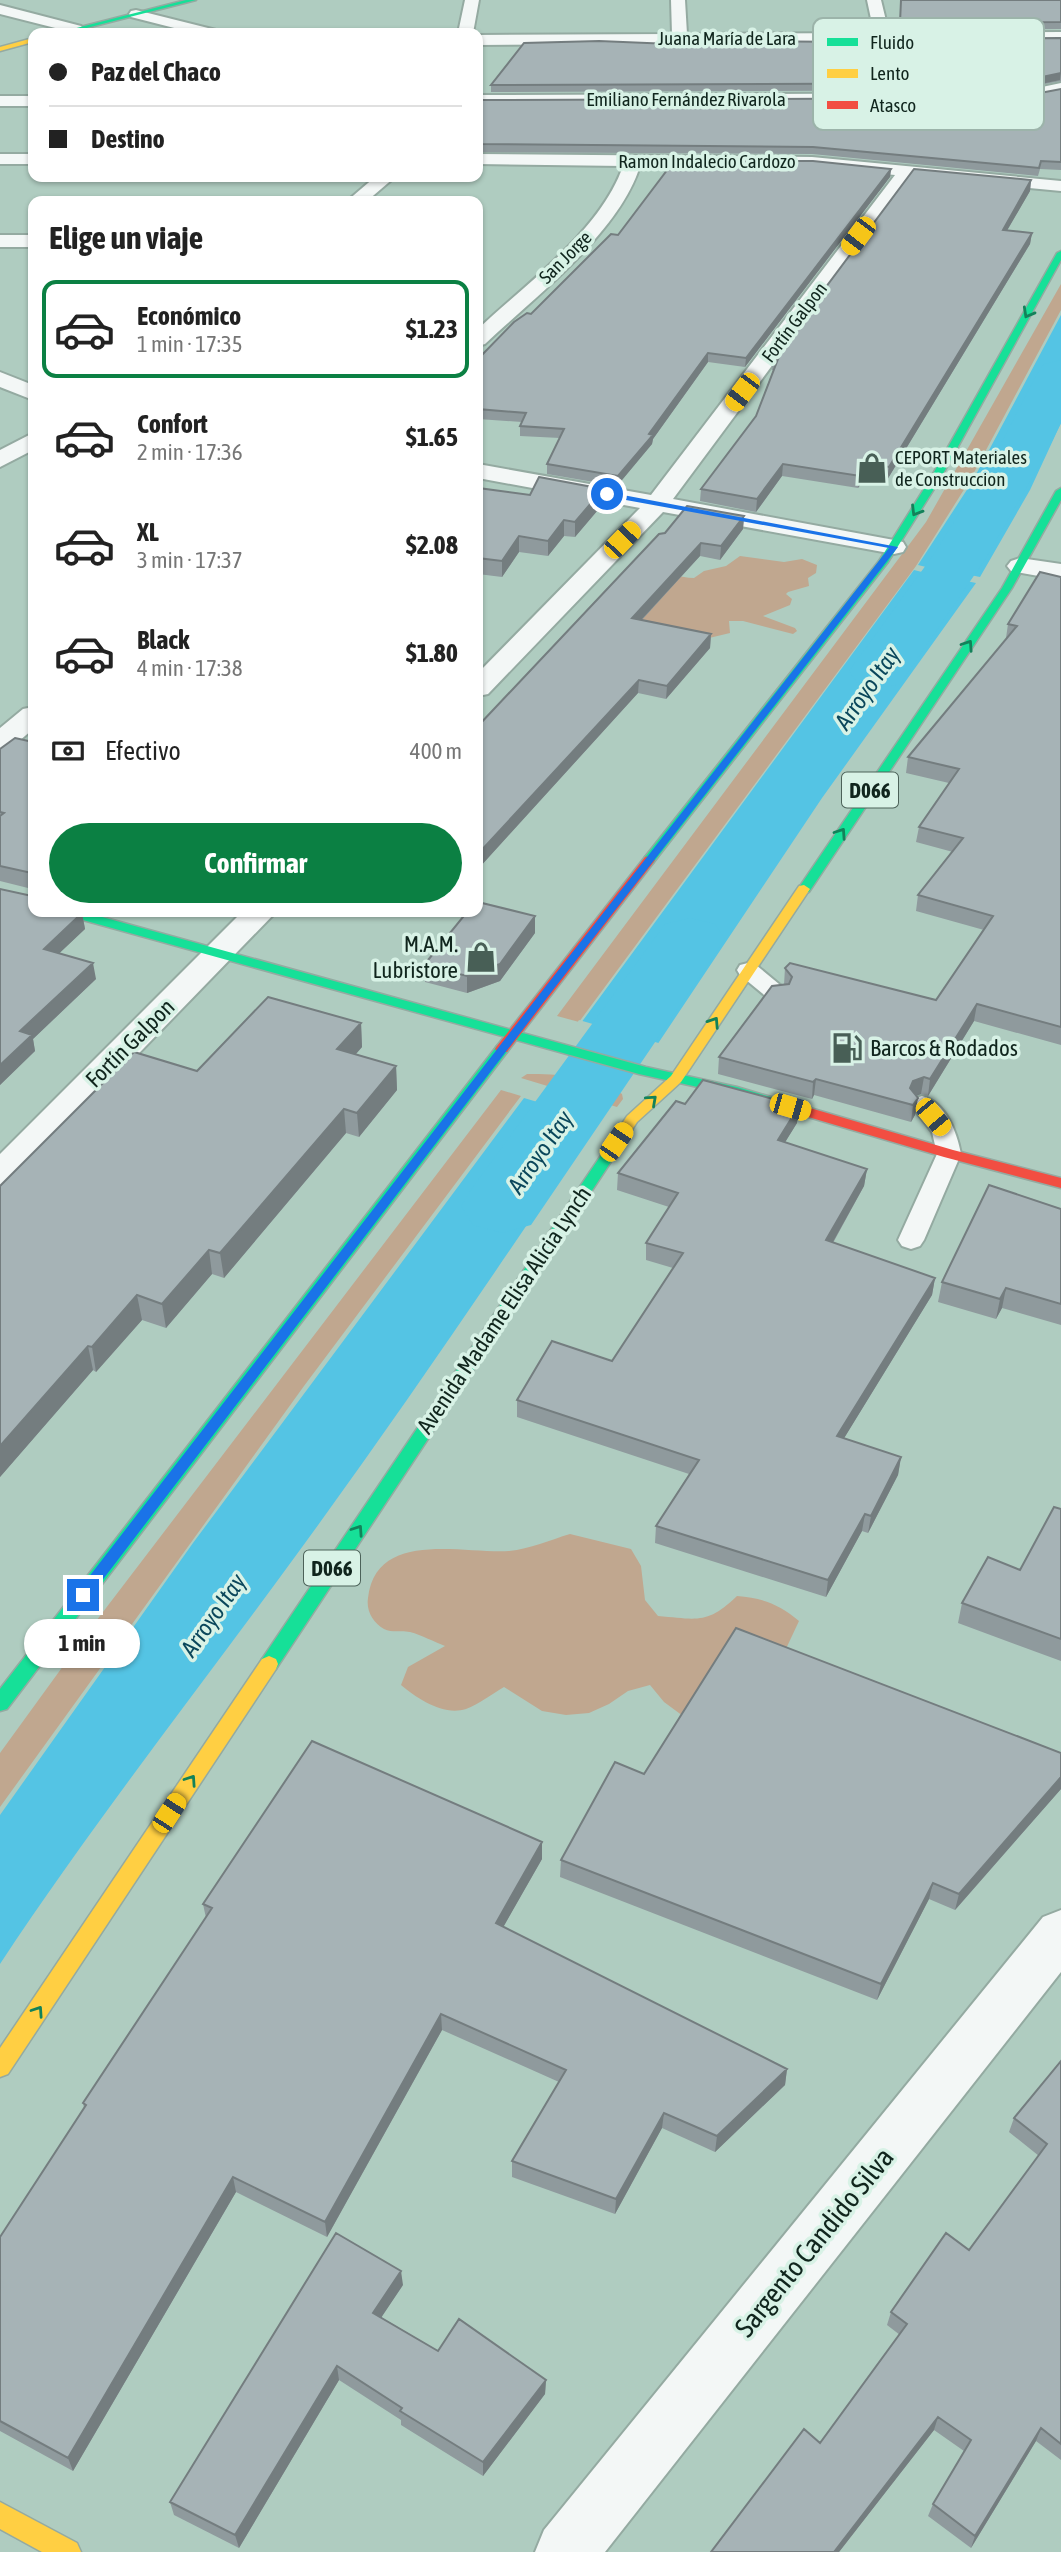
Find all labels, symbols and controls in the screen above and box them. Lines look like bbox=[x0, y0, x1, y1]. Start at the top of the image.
legend bbox=[813, 18, 1044, 130]
street label: Juana María de Lara bbox=[658, 27, 796, 49]
text: Fluido bbox=[870, 31, 914, 53]
text: Paz del Chaco bbox=[91, 57, 221, 87]
text: Lento bbox=[870, 62, 909, 84]
street label: Emiliano Fernández Rivarola bbox=[586, 88, 786, 110]
text: Atasco bbox=[870, 94, 916, 116]
text: Destino bbox=[91, 124, 165, 154]
street label: Ramon Indalecio Cardozo bbox=[618, 150, 796, 172]
car bbox=[837, 213, 880, 259]
text: Elige un viaje bbox=[49, 219, 203, 256]
street label: San Jorge bbox=[534, 226, 596, 288]
street label: Fortín Galpon bbox=[757, 278, 831, 366]
icon: car bbox=[53, 298, 116, 361]
text: Económico bbox=[137, 301, 241, 331]
one-way arrow bbox=[1023, 305, 1036, 318]
text: $1.23 bbox=[406, 314, 458, 344]
text: 1 min · 17:35 bbox=[137, 331, 243, 357]
car bbox=[721, 369, 764, 415]
icon: car bbox=[53, 406, 116, 469]
text: Confort bbox=[137, 409, 208, 439]
text: $1.65 bbox=[406, 422, 458, 452]
text: 2 min · 17:36 bbox=[137, 439, 243, 465]
place label: CEPORT Materiales de Construccion bbox=[895, 446, 1027, 490]
shop icon: CEPORT Materiales de Construccion bbox=[855, 451, 889, 485]
route start bbox=[591, 478, 623, 510]
one-way arrow bbox=[911, 503, 924, 516]
icon: car bbox=[53, 514, 116, 577]
text: XL bbox=[137, 517, 159, 547]
car bbox=[600, 518, 645, 562]
text: $2.08 bbox=[406, 530, 458, 560]
text: 3 min · 17:37 bbox=[137, 547, 243, 573]
icon: car bbox=[53, 622, 116, 685]
text: Black bbox=[137, 625, 189, 655]
text: $1.80 bbox=[406, 638, 458, 668]
one-way arrow bbox=[960, 640, 973, 653]
water label: Arroyo Itay bbox=[828, 642, 905, 735]
text: 4 min · 17:38 bbox=[137, 655, 243, 681]
icon: cash bbox=[49, 732, 87, 770]
text: Efectivo bbox=[105, 736, 181, 766]
text: 400 m bbox=[410, 738, 462, 764]
road number: D066 bbox=[842, 772, 898, 808]
button: Confirmar bbox=[49, 823, 462, 903]
one-way arrow bbox=[833, 828, 845, 841]
place label: M.A.M. Lubristore bbox=[372, 931, 458, 983]
shop icon: M.A.M. Lubristore bbox=[464, 940, 498, 974]
street label: Fortín Galpon bbox=[80, 993, 180, 1093]
one-way arrow bbox=[705, 1016, 718, 1029]
fuel station icon: Barcos & Rodados bbox=[830, 1031, 864, 1065]
place label: Barcos & Rodados bbox=[870, 1035, 1018, 1061]
car bbox=[767, 1091, 814, 1123]
car bbox=[912, 1094, 955, 1140]
one-way arrow bbox=[644, 1096, 657, 1109]
water label: Arroyo Itay bbox=[501, 1106, 578, 1199]
car bbox=[596, 1119, 637, 1165]
street label: Avenida Madame Elisa Alicia Lynch bbox=[412, 1182, 596, 1438]
one-way arrow bbox=[350, 1525, 362, 1538]
road number: D066 bbox=[304, 1550, 360, 1586]
water label: Arroyo Itay bbox=[174, 1569, 251, 1662]
route end bbox=[67, 1579, 99, 1611]
callout: 1 min bbox=[25, 1620, 141, 1668]
text: 1 min bbox=[59, 1630, 105, 1656]
one-way arrow bbox=[183, 1775, 196, 1788]
car bbox=[149, 1790, 190, 1836]
one-way arrow bbox=[30, 2005, 43, 2018]
street label: Sargento Candido Silva bbox=[728, 2141, 900, 2343]

